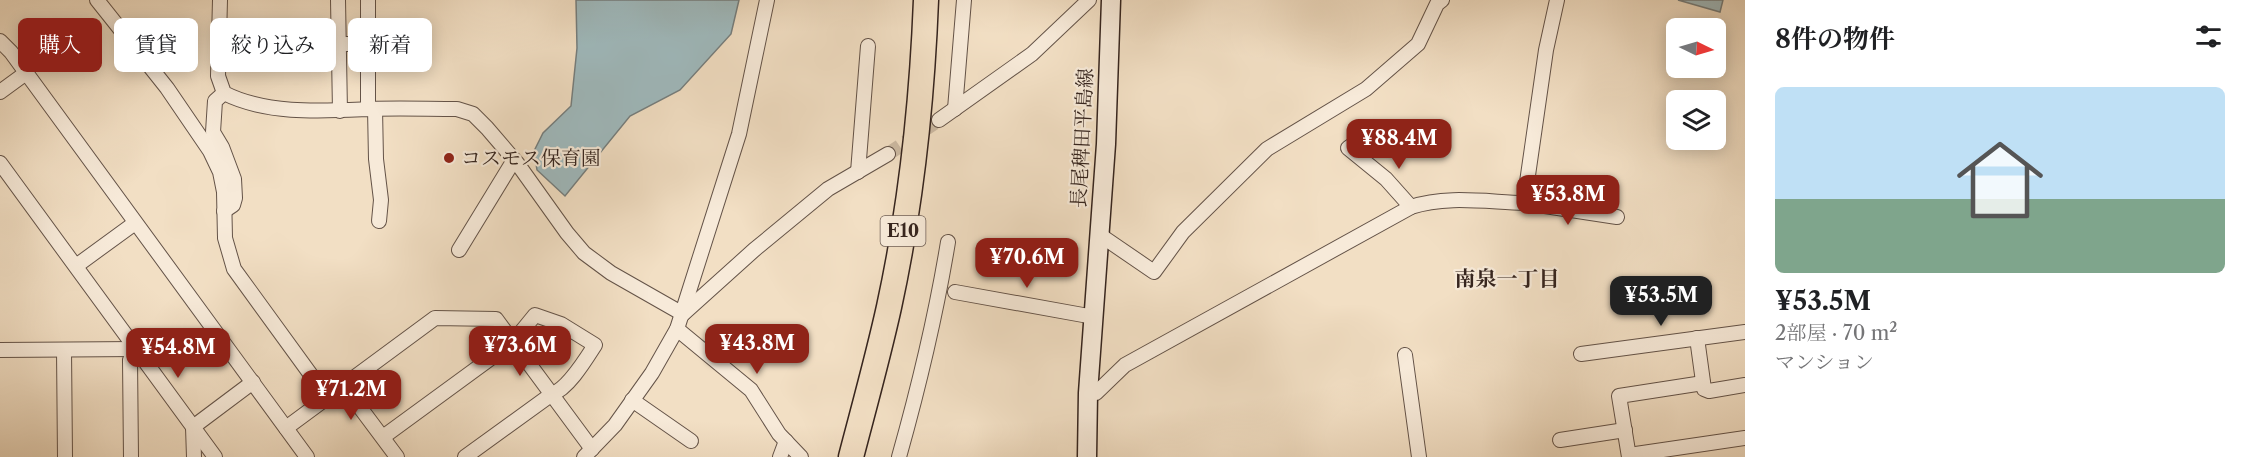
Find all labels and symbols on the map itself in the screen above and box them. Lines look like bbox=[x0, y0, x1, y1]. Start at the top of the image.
north arrow bbox=[1666, 18, 1726, 78]
street label: 長尾稗田平島線 bbox=[1066, 67, 1098, 209]
pin: ¥88.4M bbox=[1350, 119, 1448, 170]
place label: コスモス保育園 bbox=[461, 146, 601, 170]
marker: コスモス保育園 bbox=[442, 151, 456, 165]
pin: ¥53.8M bbox=[1519, 175, 1617, 226]
road number: E10 bbox=[880, 216, 926, 246]
pin: ¥70.6M bbox=[978, 238, 1076, 289]
district label: 南泉一丁目 bbox=[1455, 266, 1560, 291]
pin: ¥53.5M bbox=[1612, 276, 1710, 327]
pin: ¥43.8M bbox=[708, 324, 806, 375]
pin: ¥73.6M bbox=[471, 326, 569, 377]
pin: ¥54.8M bbox=[129, 328, 227, 379]
pin: ¥71.2M bbox=[302, 370, 400, 421]

